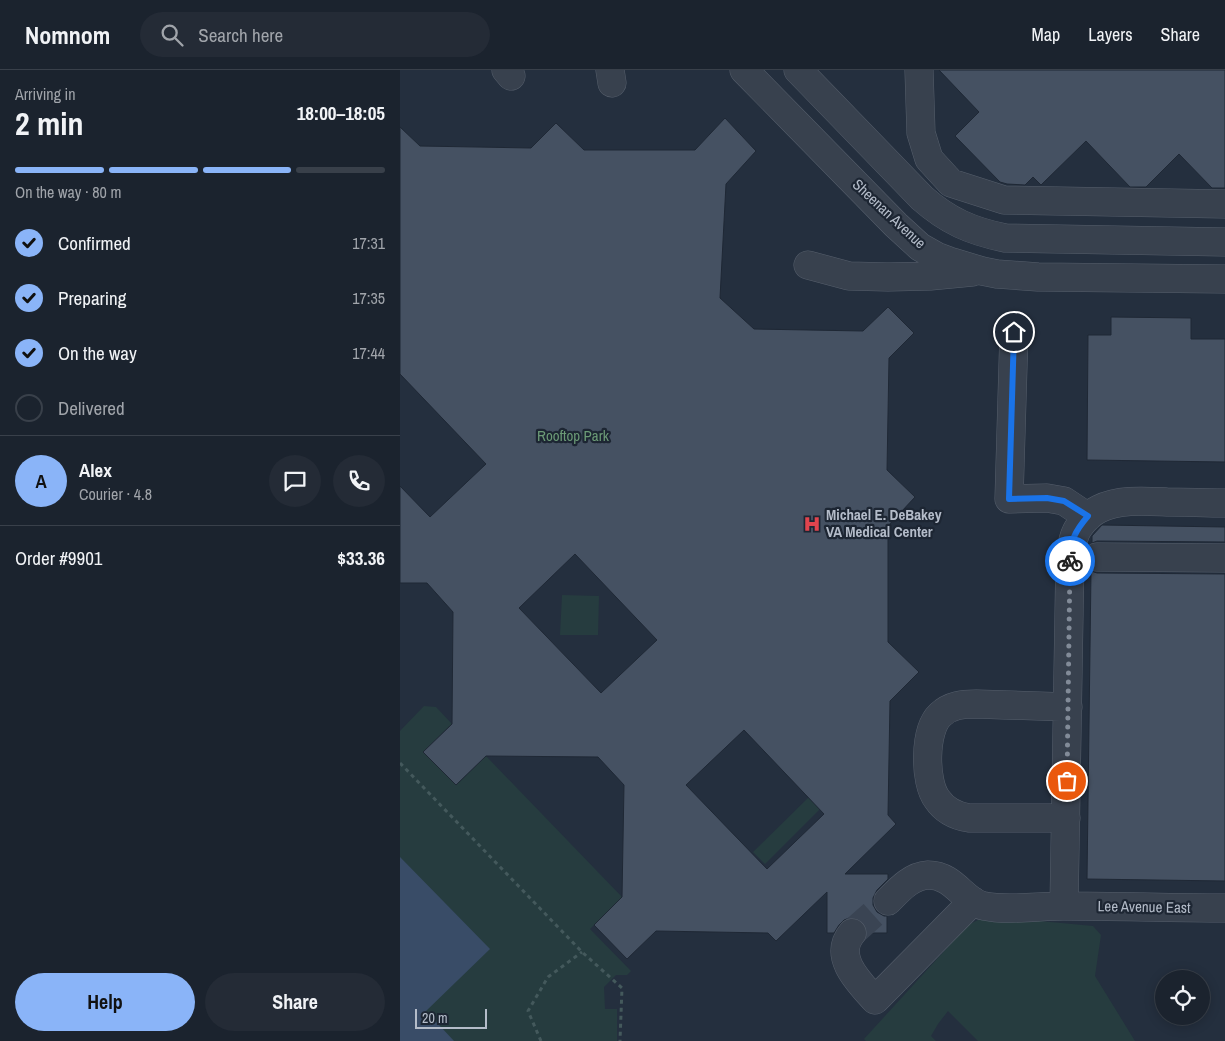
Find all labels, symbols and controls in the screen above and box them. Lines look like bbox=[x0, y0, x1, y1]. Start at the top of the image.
search box bbox=[140, 12, 490, 57]
text: Nomnom bbox=[25, 19, 110, 51]
icon: search bbox=[158, 21, 186, 49]
text: Search here bbox=[198, 22, 283, 48]
text: Map bbox=[1032, 22, 1060, 47]
text: Layers bbox=[1088, 22, 1133, 47]
text: Share bbox=[1161, 22, 1200, 47]
text: Arriving in bbox=[15, 83, 76, 105]
text: 18:00–18:05 bbox=[297, 100, 385, 126]
text: 2 min bbox=[15, 102, 84, 145]
street label: Sheenan Avenue bbox=[848, 174, 931, 253]
text: On the way · 80 m bbox=[15, 181, 121, 203]
icon: check bbox=[15, 229, 43, 257]
text: Confirmed bbox=[58, 230, 131, 256]
text: 17:31 bbox=[352, 232, 385, 254]
icon: check bbox=[15, 284, 43, 312]
text: Preparing bbox=[58, 285, 126, 311]
text: 17:35 bbox=[352, 287, 385, 309]
pin bbox=[993, 311, 1035, 353]
icon: home bbox=[1000, 318, 1028, 346]
icon: check bbox=[15, 339, 43, 367]
text: On the way bbox=[58, 340, 137, 366]
text: 17:44 bbox=[352, 342, 385, 364]
text: Delivered bbox=[58, 395, 125, 421]
park label: Rooftop Park bbox=[537, 425, 610, 446]
button: chat bbox=[269, 455, 321, 507]
button: phone bbox=[333, 455, 385, 507]
text: Alex bbox=[79, 457, 112, 483]
text: A bbox=[35, 468, 47, 494]
text: Courier · 4.8 bbox=[79, 483, 152, 505]
place label: Michael E. DeBakey VA Medical Center bbox=[826, 504, 942, 542]
hospital icon: Michael E. DeBakey VA Medical Center bbox=[802, 514, 822, 534]
courier bbox=[1045, 536, 1095, 586]
text: Order #9901 bbox=[15, 545, 102, 571]
text: $33.36 bbox=[337, 545, 385, 571]
icon: bike bbox=[1056, 547, 1084, 575]
pin bbox=[1046, 760, 1088, 802]
icon: bag bbox=[1053, 767, 1081, 795]
street label: Lee Avenue East bbox=[1097, 895, 1191, 918]
map controls bbox=[1155, 970, 1210, 1025]
button: locate bbox=[1155, 970, 1210, 1025]
button: Help bbox=[15, 973, 195, 1031]
button: Share bbox=[205, 973, 385, 1031]
scale bar bbox=[415, 1006, 488, 1029]
text: 20 m bbox=[422, 1009, 448, 1027]

